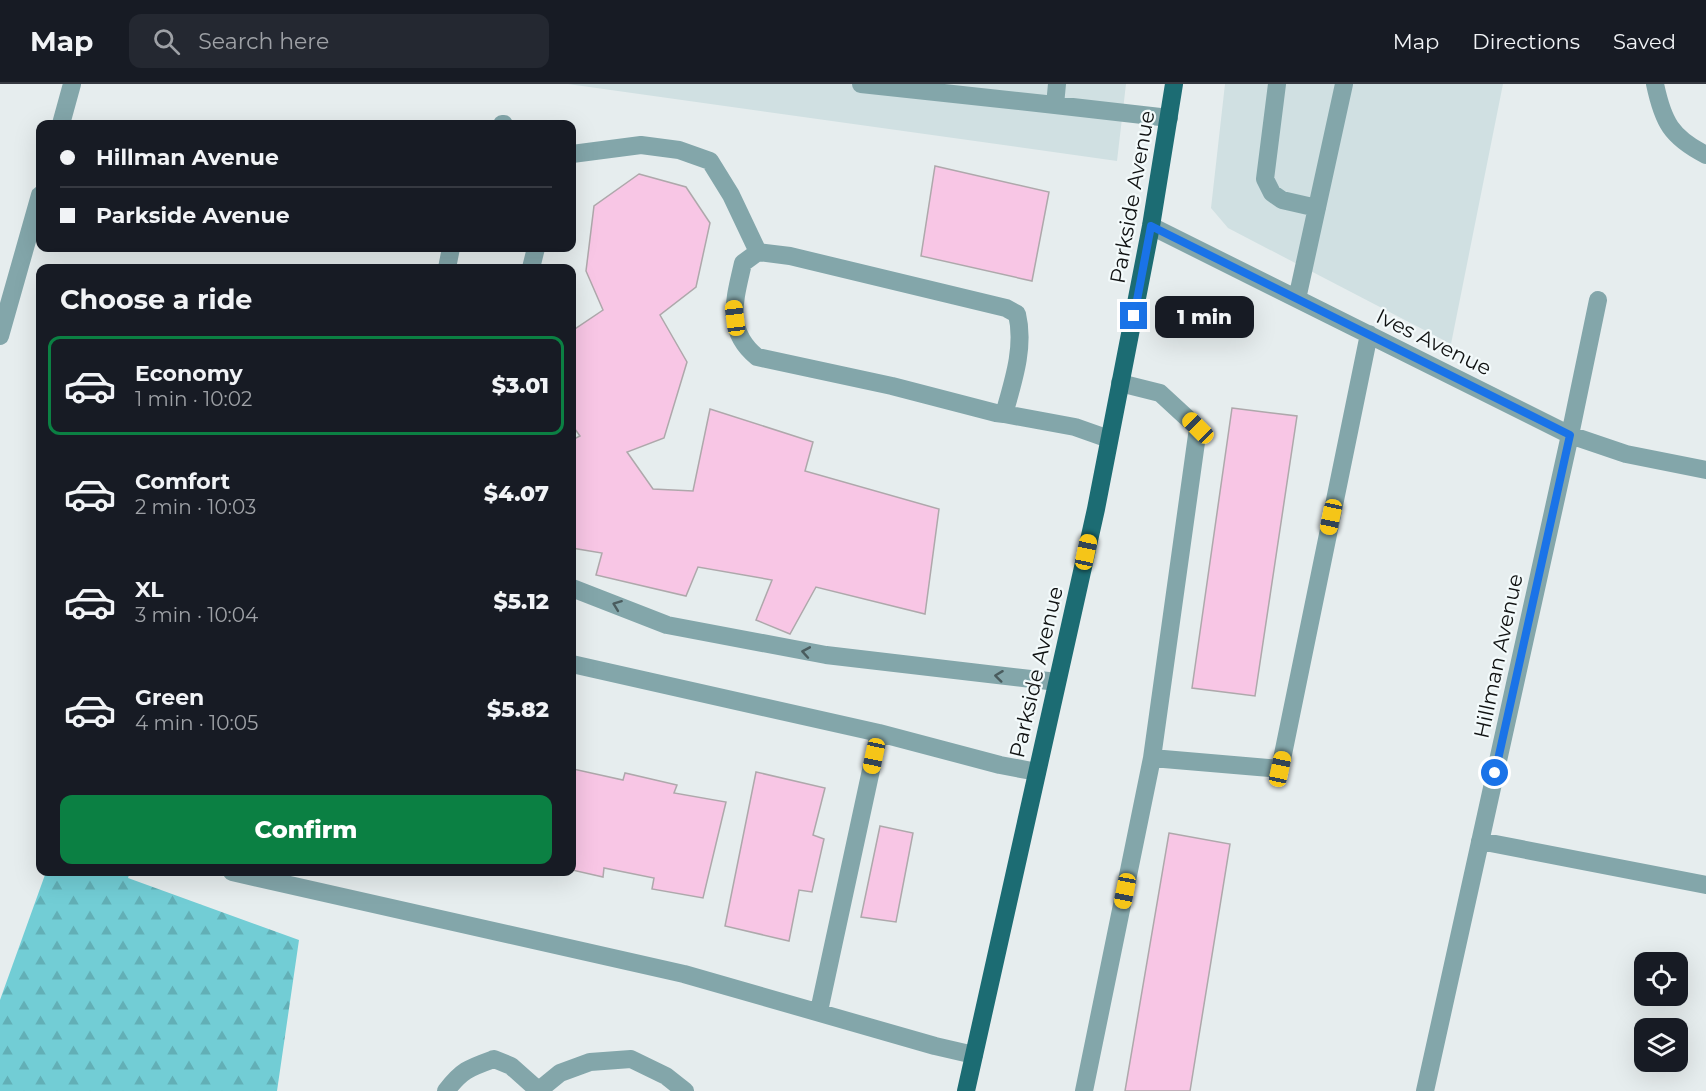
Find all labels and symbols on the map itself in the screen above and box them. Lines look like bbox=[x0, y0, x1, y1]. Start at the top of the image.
street label: Parkside Avenue bbox=[1104, 109, 1160, 285]
callout: 1 min bbox=[1155, 295, 1254, 337]
car bbox=[724, 299, 746, 337]
route end bbox=[1120, 302, 1147, 329]
street label: Ives Avenue bbox=[1372, 303, 1496, 381]
car bbox=[1179, 409, 1217, 447]
car bbox=[1318, 498, 1344, 536]
car bbox=[1073, 533, 1099, 571]
street label: Hillman Avenue bbox=[1468, 571, 1528, 741]
street label: Parkside Avenue bbox=[1004, 584, 1068, 760]
one-way arrow bbox=[612, 599, 623, 612]
one-way arrow bbox=[801, 646, 810, 658]
one-way arrow bbox=[994, 670, 1004, 682]
car bbox=[861, 737, 887, 775]
car bbox=[1267, 750, 1293, 788]
route start bbox=[1481, 759, 1508, 786]
car bbox=[1113, 872, 1137, 910]

